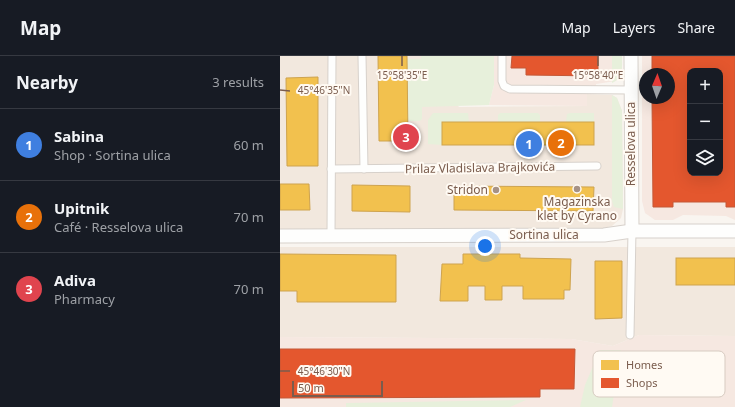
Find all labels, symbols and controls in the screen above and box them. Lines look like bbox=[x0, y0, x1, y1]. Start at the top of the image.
text: Map bbox=[20, 15, 61, 41]
text: Map bbox=[562, 18, 591, 37]
text: Layers bbox=[613, 18, 655, 37]
text: Share bbox=[677, 18, 715, 37]
text: 15°58'35"E bbox=[377, 68, 427, 82]
text: 15°58'40"E bbox=[573, 68, 623, 82]
north arrow bbox=[639, 68, 675, 104]
map controls bbox=[687, 68, 723, 176]
button: + bbox=[687, 68, 723, 104]
text: Nearby bbox=[16, 71, 78, 94]
text: 3 results bbox=[212, 73, 264, 91]
text: 45°46'35"N bbox=[298, 83, 350, 97]
street label: Resselova ulica bbox=[622, 102, 639, 186]
button: − bbox=[687, 104, 723, 140]
pin: 3 bbox=[393, 122, 419, 152]
text: Sabina bbox=[54, 126, 104, 146]
pin: 2 bbox=[548, 128, 574, 158]
pin: 1 bbox=[516, 129, 542, 159]
text: 1 bbox=[25, 136, 33, 154]
text: 60 m bbox=[234, 136, 264, 154]
button: layers bbox=[687, 140, 723, 176]
text: Shop · Sortina ulica bbox=[54, 146, 171, 164]
street label: Prilaz Vladislava Brajkovića bbox=[405, 158, 555, 177]
place label: Stridon bbox=[447, 181, 488, 198]
marker: Magazinska klet by Cyrano bbox=[572, 184, 582, 194]
marker: Stridon bbox=[491, 185, 501, 195]
place label: Magazinska klet by Cyrano bbox=[537, 193, 617, 224]
text: Upitnik bbox=[54, 198, 109, 218]
text: 2 bbox=[25, 208, 33, 226]
text: 70 m bbox=[234, 208, 264, 226]
text: Café · Resselova ulica bbox=[54, 218, 183, 236]
street label: Sortina ulica bbox=[509, 226, 579, 243]
your location bbox=[475, 236, 495, 256]
text: Adiva bbox=[54, 270, 96, 290]
text: 3 bbox=[25, 280, 33, 298]
text: 70 m bbox=[234, 280, 264, 298]
text: Pharmacy bbox=[54, 290, 115, 308]
legend bbox=[593, 351, 725, 397]
text: Homes bbox=[626, 357, 663, 372]
text: 45°46'30"N bbox=[298, 364, 350, 378]
text: Shops bbox=[626, 375, 658, 390]
scale bar bbox=[292, 379, 383, 398]
text: 50 m bbox=[298, 380, 324, 395]

